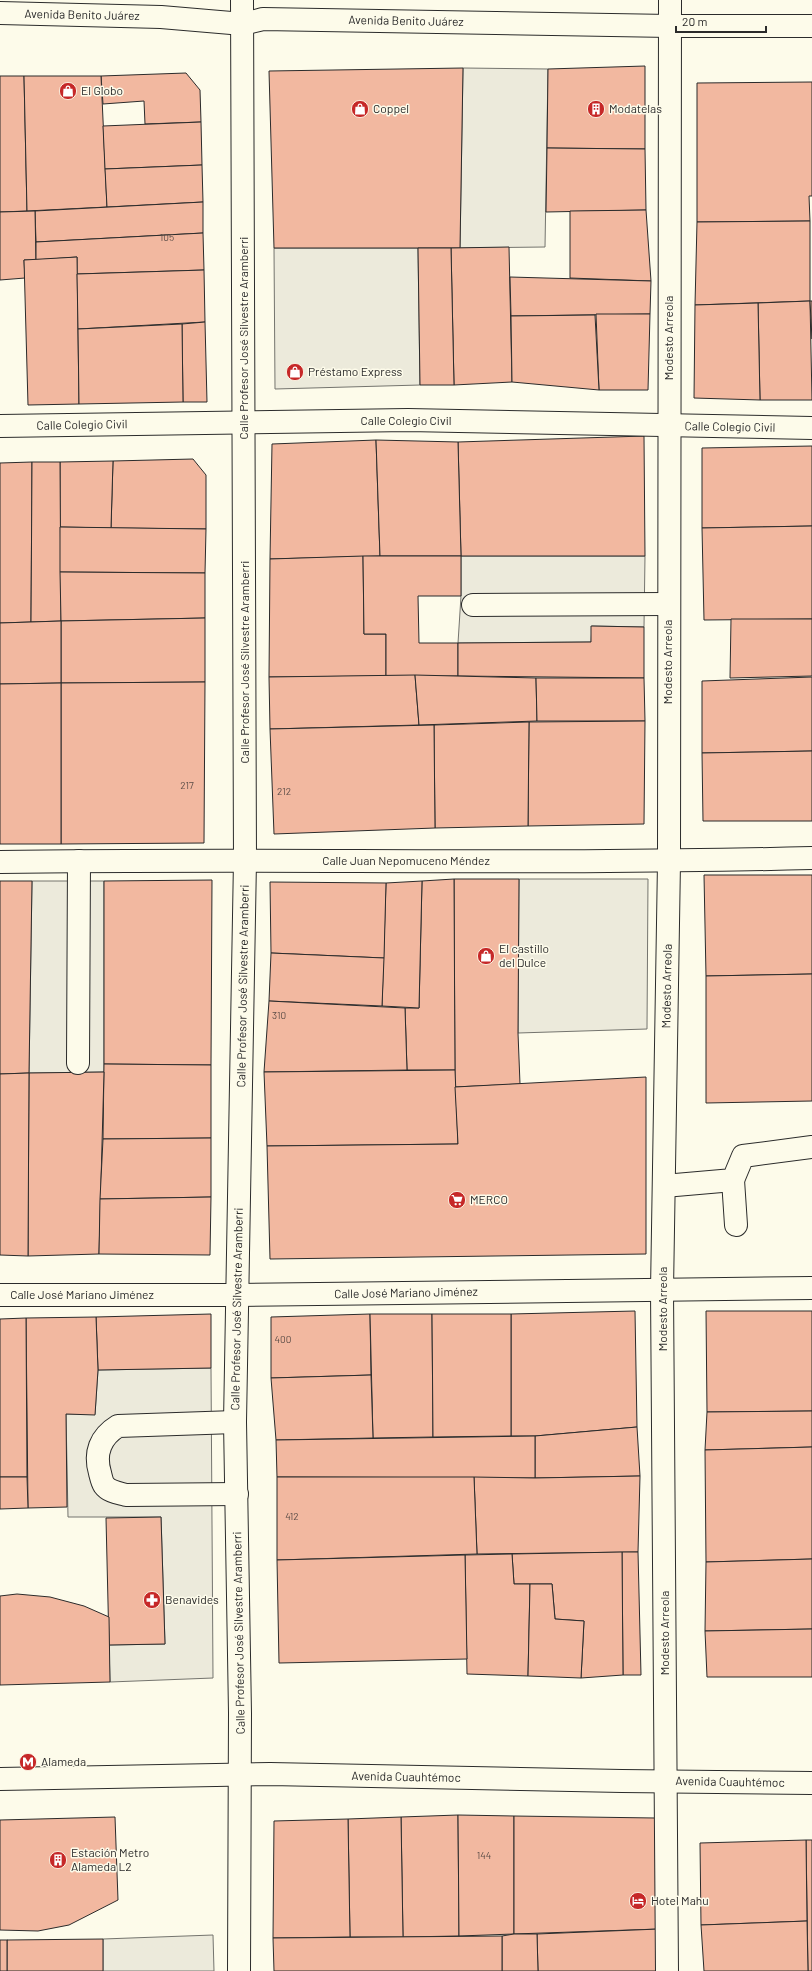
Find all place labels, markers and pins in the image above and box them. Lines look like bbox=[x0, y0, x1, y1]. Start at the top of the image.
shop icon: El Globo bbox=[58, 81, 78, 101]
place label: El Globo bbox=[81, 83, 123, 97]
shop icon: Coppel bbox=[350, 99, 370, 119]
building icon: Modatelas bbox=[586, 99, 606, 119]
place label: Coppel bbox=[373, 101, 409, 115]
place label: Modatelas bbox=[609, 101, 662, 115]
shop icon: Préstamo Express bbox=[285, 362, 305, 382]
place label: Préstamo Express bbox=[308, 364, 403, 378]
place label: El castillo del Dulce bbox=[499, 941, 549, 969]
shop icon: El castillo del Dulce bbox=[476, 946, 496, 966]
supermarket icon: MERCO bbox=[447, 1190, 467, 1210]
place label: MERCO bbox=[470, 1192, 508, 1206]
pharmacy icon: Benavides bbox=[142, 1590, 162, 1610]
place label: Benavides bbox=[165, 1592, 219, 1606]
metro station icon: Alameda bbox=[18, 1752, 38, 1772]
place label: Alameda bbox=[41, 1754, 86, 1768]
place label: Estación Metro Alameda L2 bbox=[71, 1845, 149, 1873]
building icon: Estación Metro Alameda L2 bbox=[48, 1850, 68, 1870]
hotel icon: Hotel Mahu bbox=[628, 1891, 648, 1911]
place label: Hotel Mahu bbox=[651, 1893, 709, 1907]

